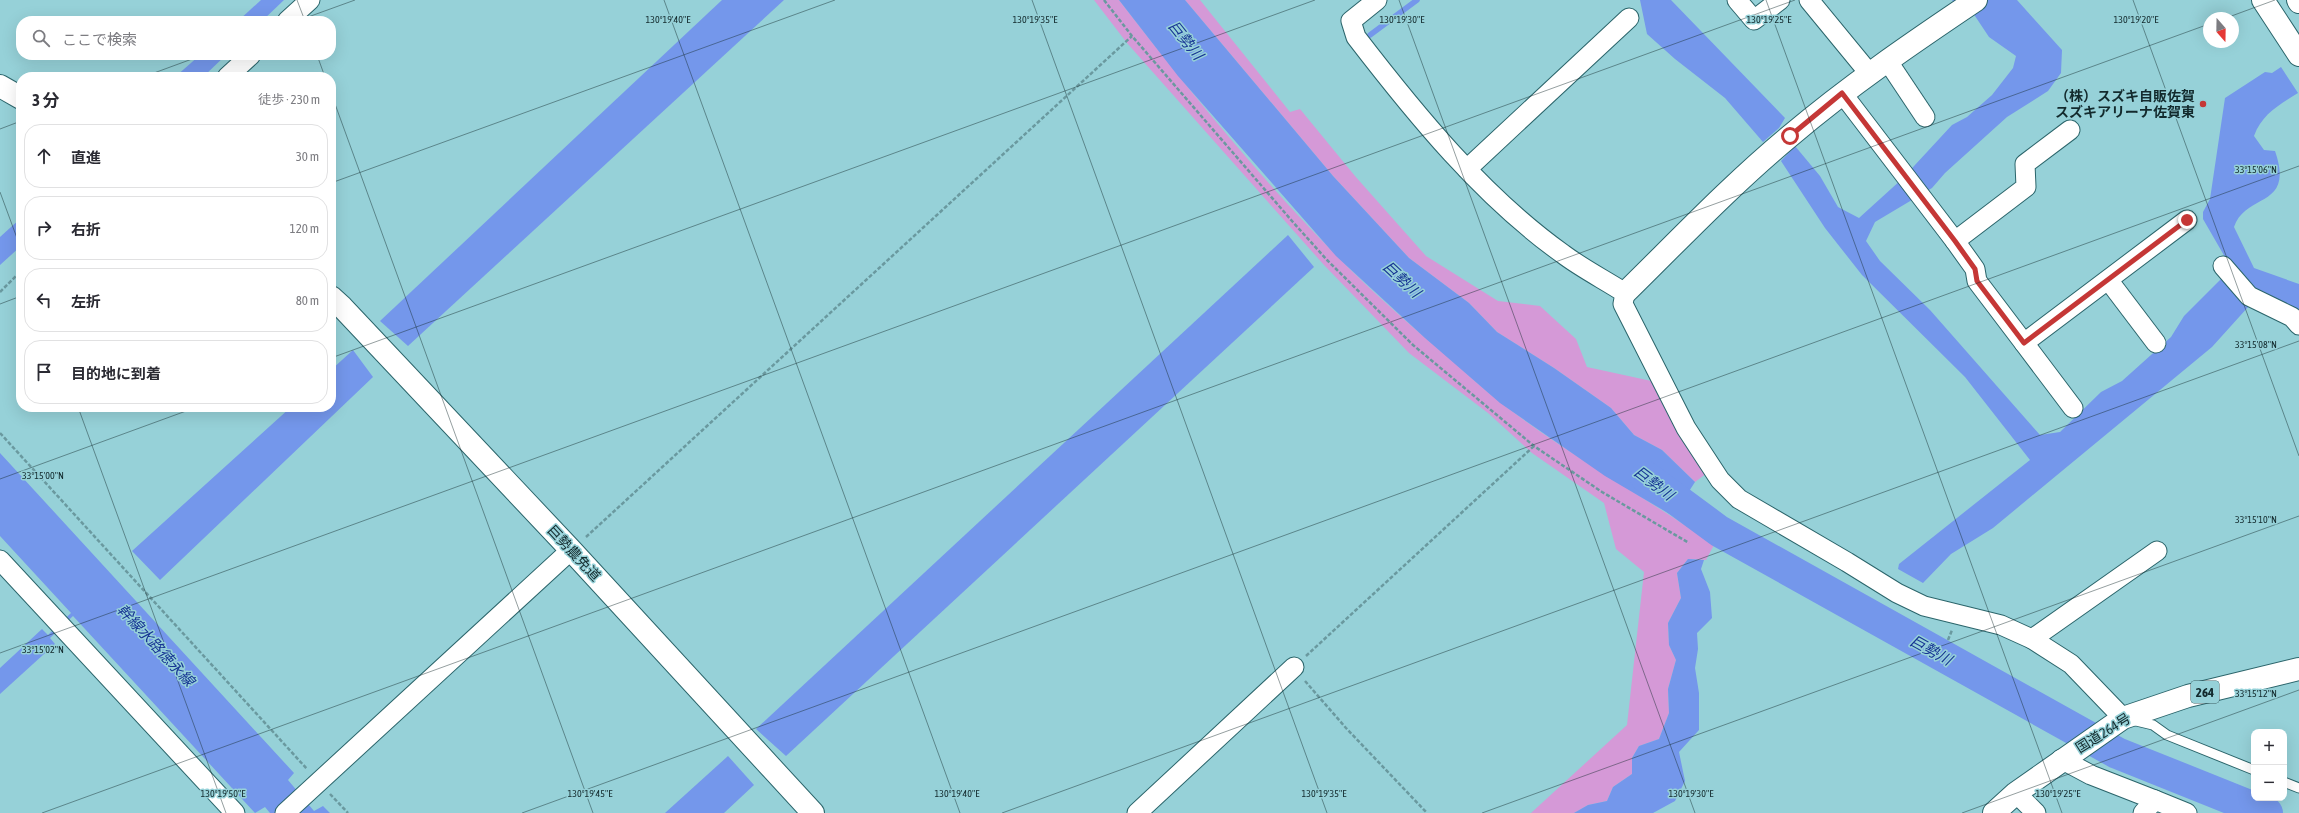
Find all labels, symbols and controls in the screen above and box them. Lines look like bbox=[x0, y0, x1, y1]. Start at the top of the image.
north arrow bbox=[2203, 12, 2239, 48]
text: 130°19'40"E bbox=[646, 14, 691, 25]
text: 130°19'35"E bbox=[1013, 14, 1058, 25]
text: 130°19'30"E bbox=[1380, 14, 1425, 25]
text: 130°19'25"E bbox=[1747, 14, 1792, 25]
text: 130°19'20"E bbox=[2114, 14, 2159, 25]
search box bbox=[16, 16, 336, 60]
water label: 巨勢川 bbox=[1165, 17, 1208, 64]
icon: search bbox=[30, 27, 52, 49]
text: ここで検索 bbox=[62, 31, 137, 48]
place label: （株）スズキ自販佐賀 スズキアリーナ佐賀東 bbox=[2055, 88, 2195, 120]
text: 3 分 bbox=[32, 90, 59, 110]
text: 徒歩 · 230 m bbox=[258, 92, 320, 107]
marker: （株）スズキ自販佐賀 スズキアリーナ佐賀東 bbox=[2198, 99, 2208, 109]
route start bbox=[1781, 127, 1799, 145]
icon: ahead bbox=[33, 145, 55, 167]
text: 直進 bbox=[71, 149, 101, 166]
text: 30 m bbox=[296, 149, 319, 164]
text: 33°15'06"N bbox=[2235, 164, 2277, 175]
route end bbox=[2178, 211, 2196, 229]
icon: right bbox=[33, 217, 55, 239]
text: 右折 bbox=[71, 221, 101, 238]
text: 120 m bbox=[290, 221, 319, 236]
water label: 巨勢川 bbox=[1380, 257, 1426, 302]
icon: left bbox=[33, 289, 55, 311]
text: 左折 bbox=[71, 293, 101, 310]
text: 80 m bbox=[296, 293, 319, 308]
text: 33°15'08"N bbox=[2235, 339, 2277, 350]
icon: arrive bbox=[33, 361, 55, 383]
text: 目的地に到着 bbox=[71, 365, 161, 382]
water label: 巨勢川 bbox=[1631, 463, 1679, 505]
text: 33°15'00"N bbox=[22, 470, 64, 481]
text: 33°15'10"N bbox=[2235, 514, 2277, 525]
street label: 巨勢農免道 bbox=[544, 522, 604, 584]
water label: 幹線水路徳永線 bbox=[114, 601, 199, 691]
water label: 巨勢川 bbox=[1907, 632, 1957, 669]
text: 33°15'02"N bbox=[22, 644, 64, 655]
road number: 264 bbox=[2191, 681, 2219, 703]
text: 33°15'12"N bbox=[2235, 688, 2277, 699]
street label: 国道264号 bbox=[2073, 710, 2133, 756]
map controls bbox=[2251, 729, 2287, 801]
button: + bbox=[2251, 729, 2287, 765]
button: − bbox=[2251, 765, 2287, 801]
text: 130°19'50"E bbox=[201, 788, 246, 799]
text: 130°19'45"E bbox=[568, 788, 613, 799]
text: 130°19'40"E bbox=[935, 788, 980, 799]
text: 130°19'35"E bbox=[1302, 788, 1347, 799]
text: 130°19'30"E bbox=[1669, 788, 1714, 799]
text: 130°19'25"E bbox=[2036, 788, 2081, 799]

